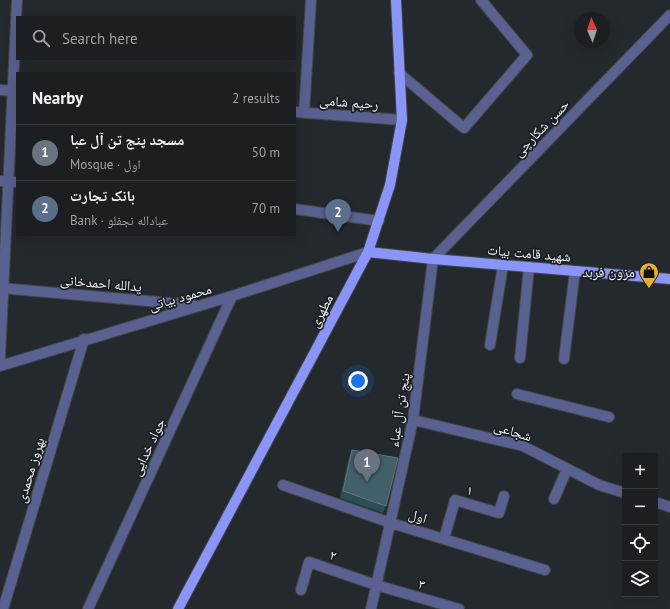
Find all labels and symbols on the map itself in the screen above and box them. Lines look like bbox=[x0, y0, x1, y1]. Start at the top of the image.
north arrow bbox=[574, 12, 610, 48]
street label: رحیم شامی bbox=[319, 91, 379, 114]
street label: حسن شکارچی bbox=[509, 95, 573, 161]
pin: 2 bbox=[325, 199, 351, 232]
street label: شهید قامت بیات bbox=[486, 240, 572, 266]
shop icon: مزون فربد bbox=[638, 261, 660, 289]
place label: مزون فربد bbox=[582, 263, 635, 281]
street label: یدالله احمدخانی bbox=[59, 270, 143, 296]
street label: محمود بیاتی bbox=[147, 279, 213, 315]
street label: مطهری bbox=[305, 291, 337, 331]
your location bbox=[348, 371, 368, 391]
street label: پنج تن آل عباء bbox=[384, 371, 415, 449]
street label: جواد خدایی bbox=[127, 415, 169, 479]
street label: شجاعی bbox=[492, 417, 534, 445]
street label: بهروز محمدی bbox=[12, 435, 48, 505]
pin: 1 bbox=[354, 449, 380, 482]
street label: ۱ bbox=[464, 480, 476, 500]
street label: اول bbox=[407, 505, 429, 527]
street label: ۲ bbox=[327, 545, 339, 565]
street label: ۳ bbox=[416, 574, 428, 594]

